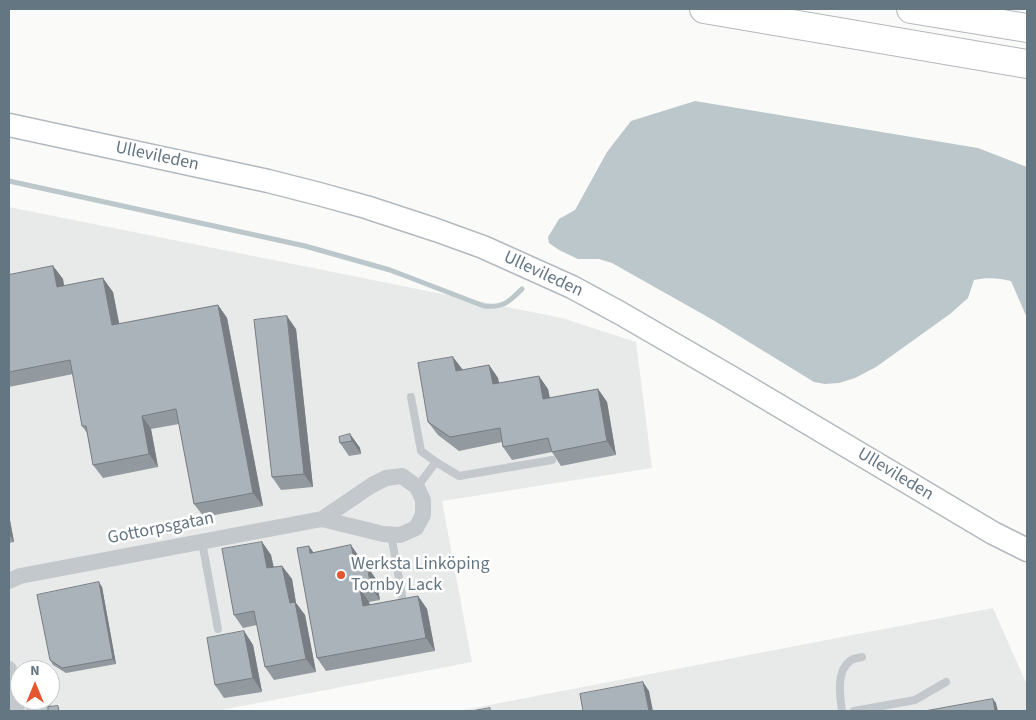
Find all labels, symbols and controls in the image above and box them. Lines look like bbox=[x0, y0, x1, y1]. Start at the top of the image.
street label: Ullevileden bbox=[113, 138, 201, 176]
street label: Ullevileden bbox=[500, 247, 586, 303]
street label: Ullevileden bbox=[853, 444, 937, 506]
street label: Gottorpsgatan bbox=[106, 508, 216, 550]
place label: Werksta Linköping Tornby Lack bbox=[351, 554, 489, 596]
marker: Werksta Linköping Tornby Lack bbox=[335, 569, 347, 581]
north arrow bbox=[10, 660, 60, 710]
text: N bbox=[30, 661, 40, 681]

